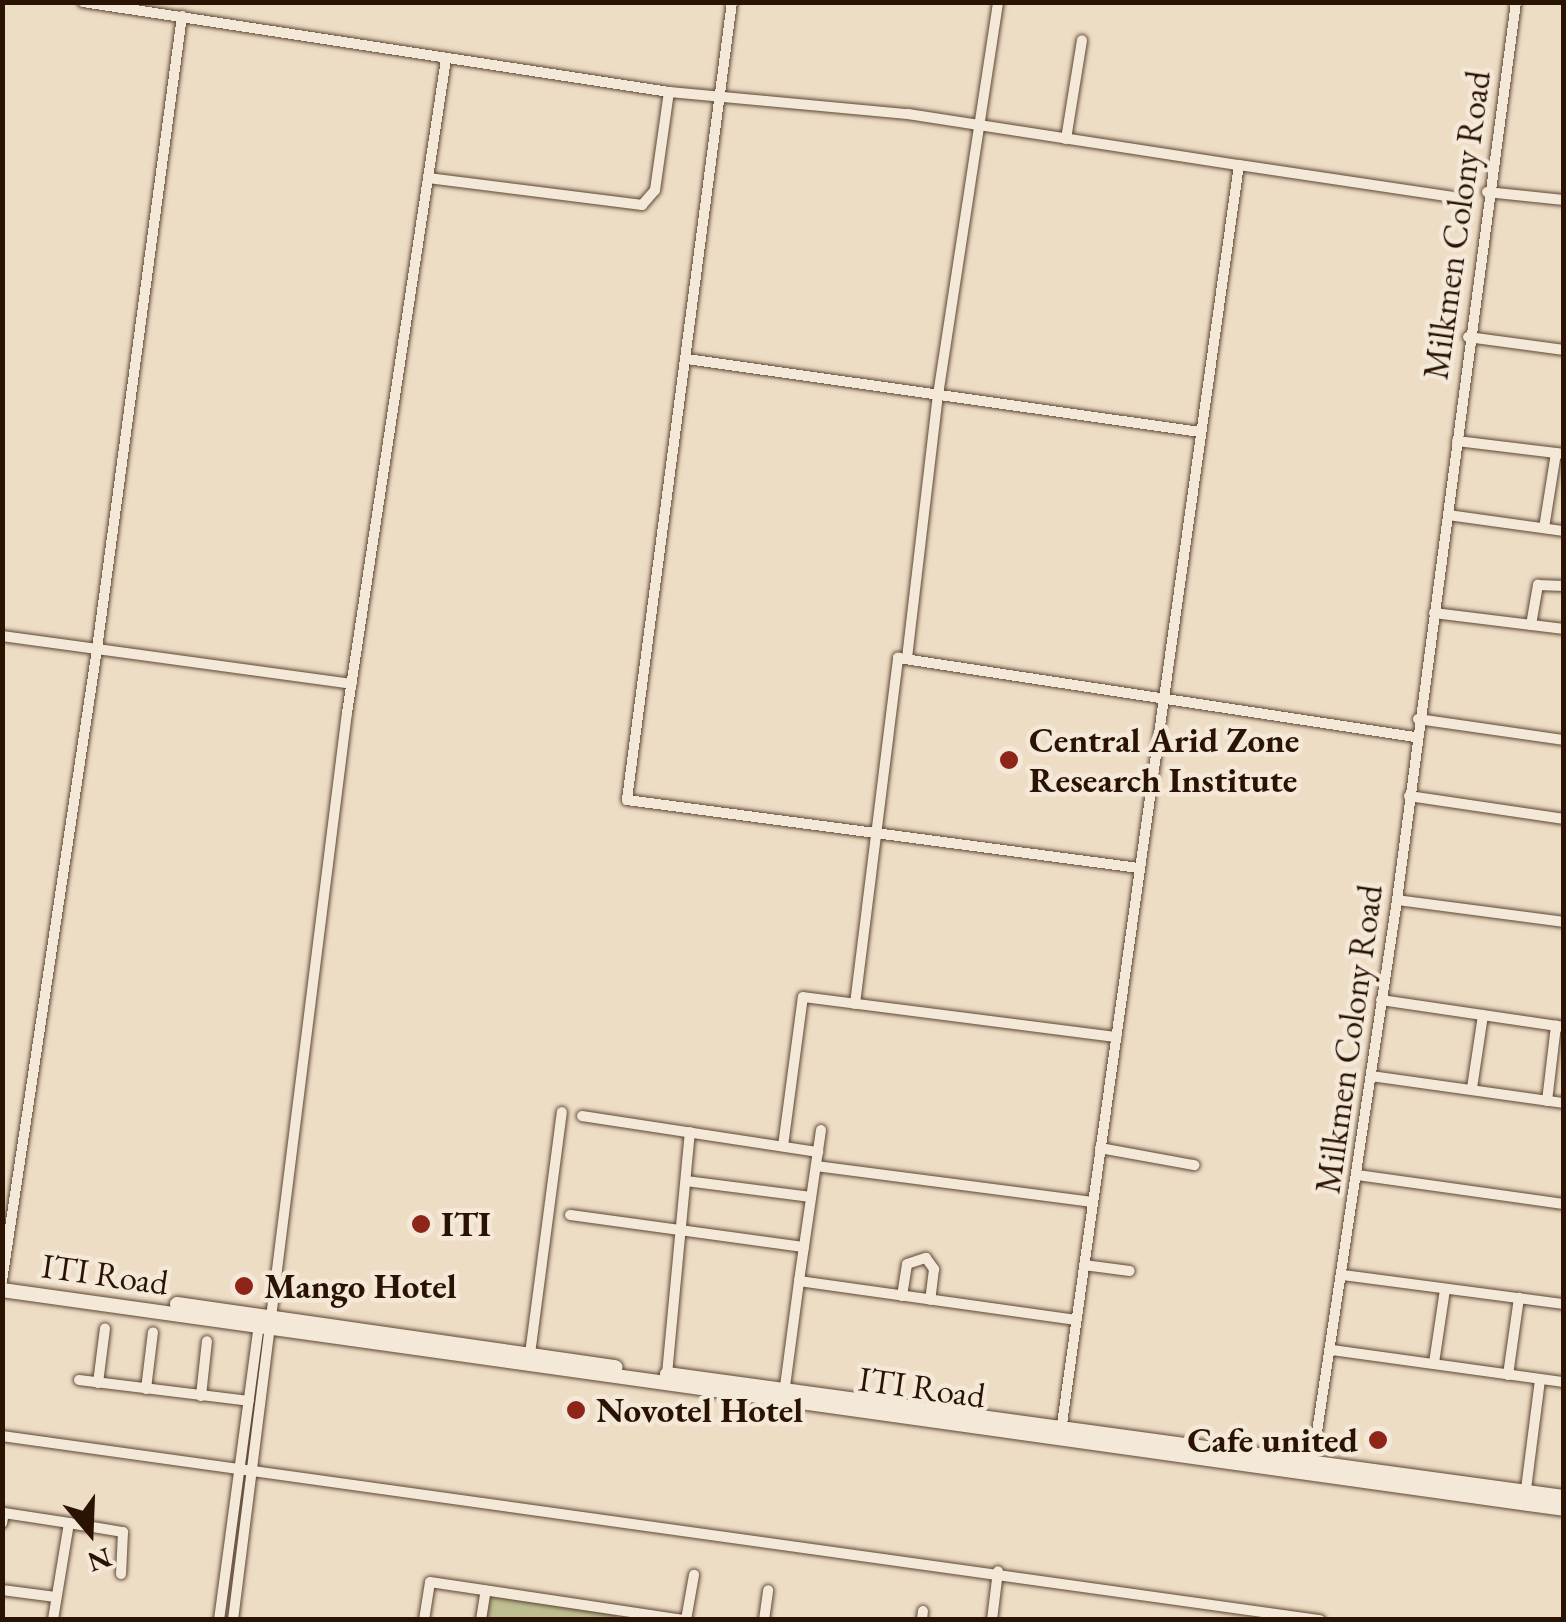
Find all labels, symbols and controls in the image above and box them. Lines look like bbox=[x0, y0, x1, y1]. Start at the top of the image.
street label: Milkmen Colony Road bbox=[1415, 68, 1499, 382]
place label: Central Arid Zone Research Institute bbox=[1029, 719, 1299, 801]
marker: Central Arid Zone Research Institute bbox=[998, 749, 1020, 771]
street label: Milkmen Colony Road bbox=[1307, 882, 1391, 1196]
place label: ITI bbox=[441, 1203, 491, 1245]
marker: ITI bbox=[410, 1213, 432, 1235]
street label: ITI Road bbox=[39, 1244, 171, 1304]
place label: Mango Hotel bbox=[264, 1265, 457, 1307]
marker: Mango Hotel bbox=[233, 1275, 255, 1297]
street label: ITI Road bbox=[856, 1357, 988, 1417]
place label: Novotel Hotel bbox=[596, 1389, 803, 1431]
marker: Novotel Hotel bbox=[565, 1399, 587, 1421]
place label: Cafe united bbox=[1187, 1419, 1358, 1461]
marker: Cafe united bbox=[1367, 1429, 1389, 1451]
north arrow bbox=[40, 1482, 140, 1582]
text: N bbox=[83, 1540, 116, 1581]

